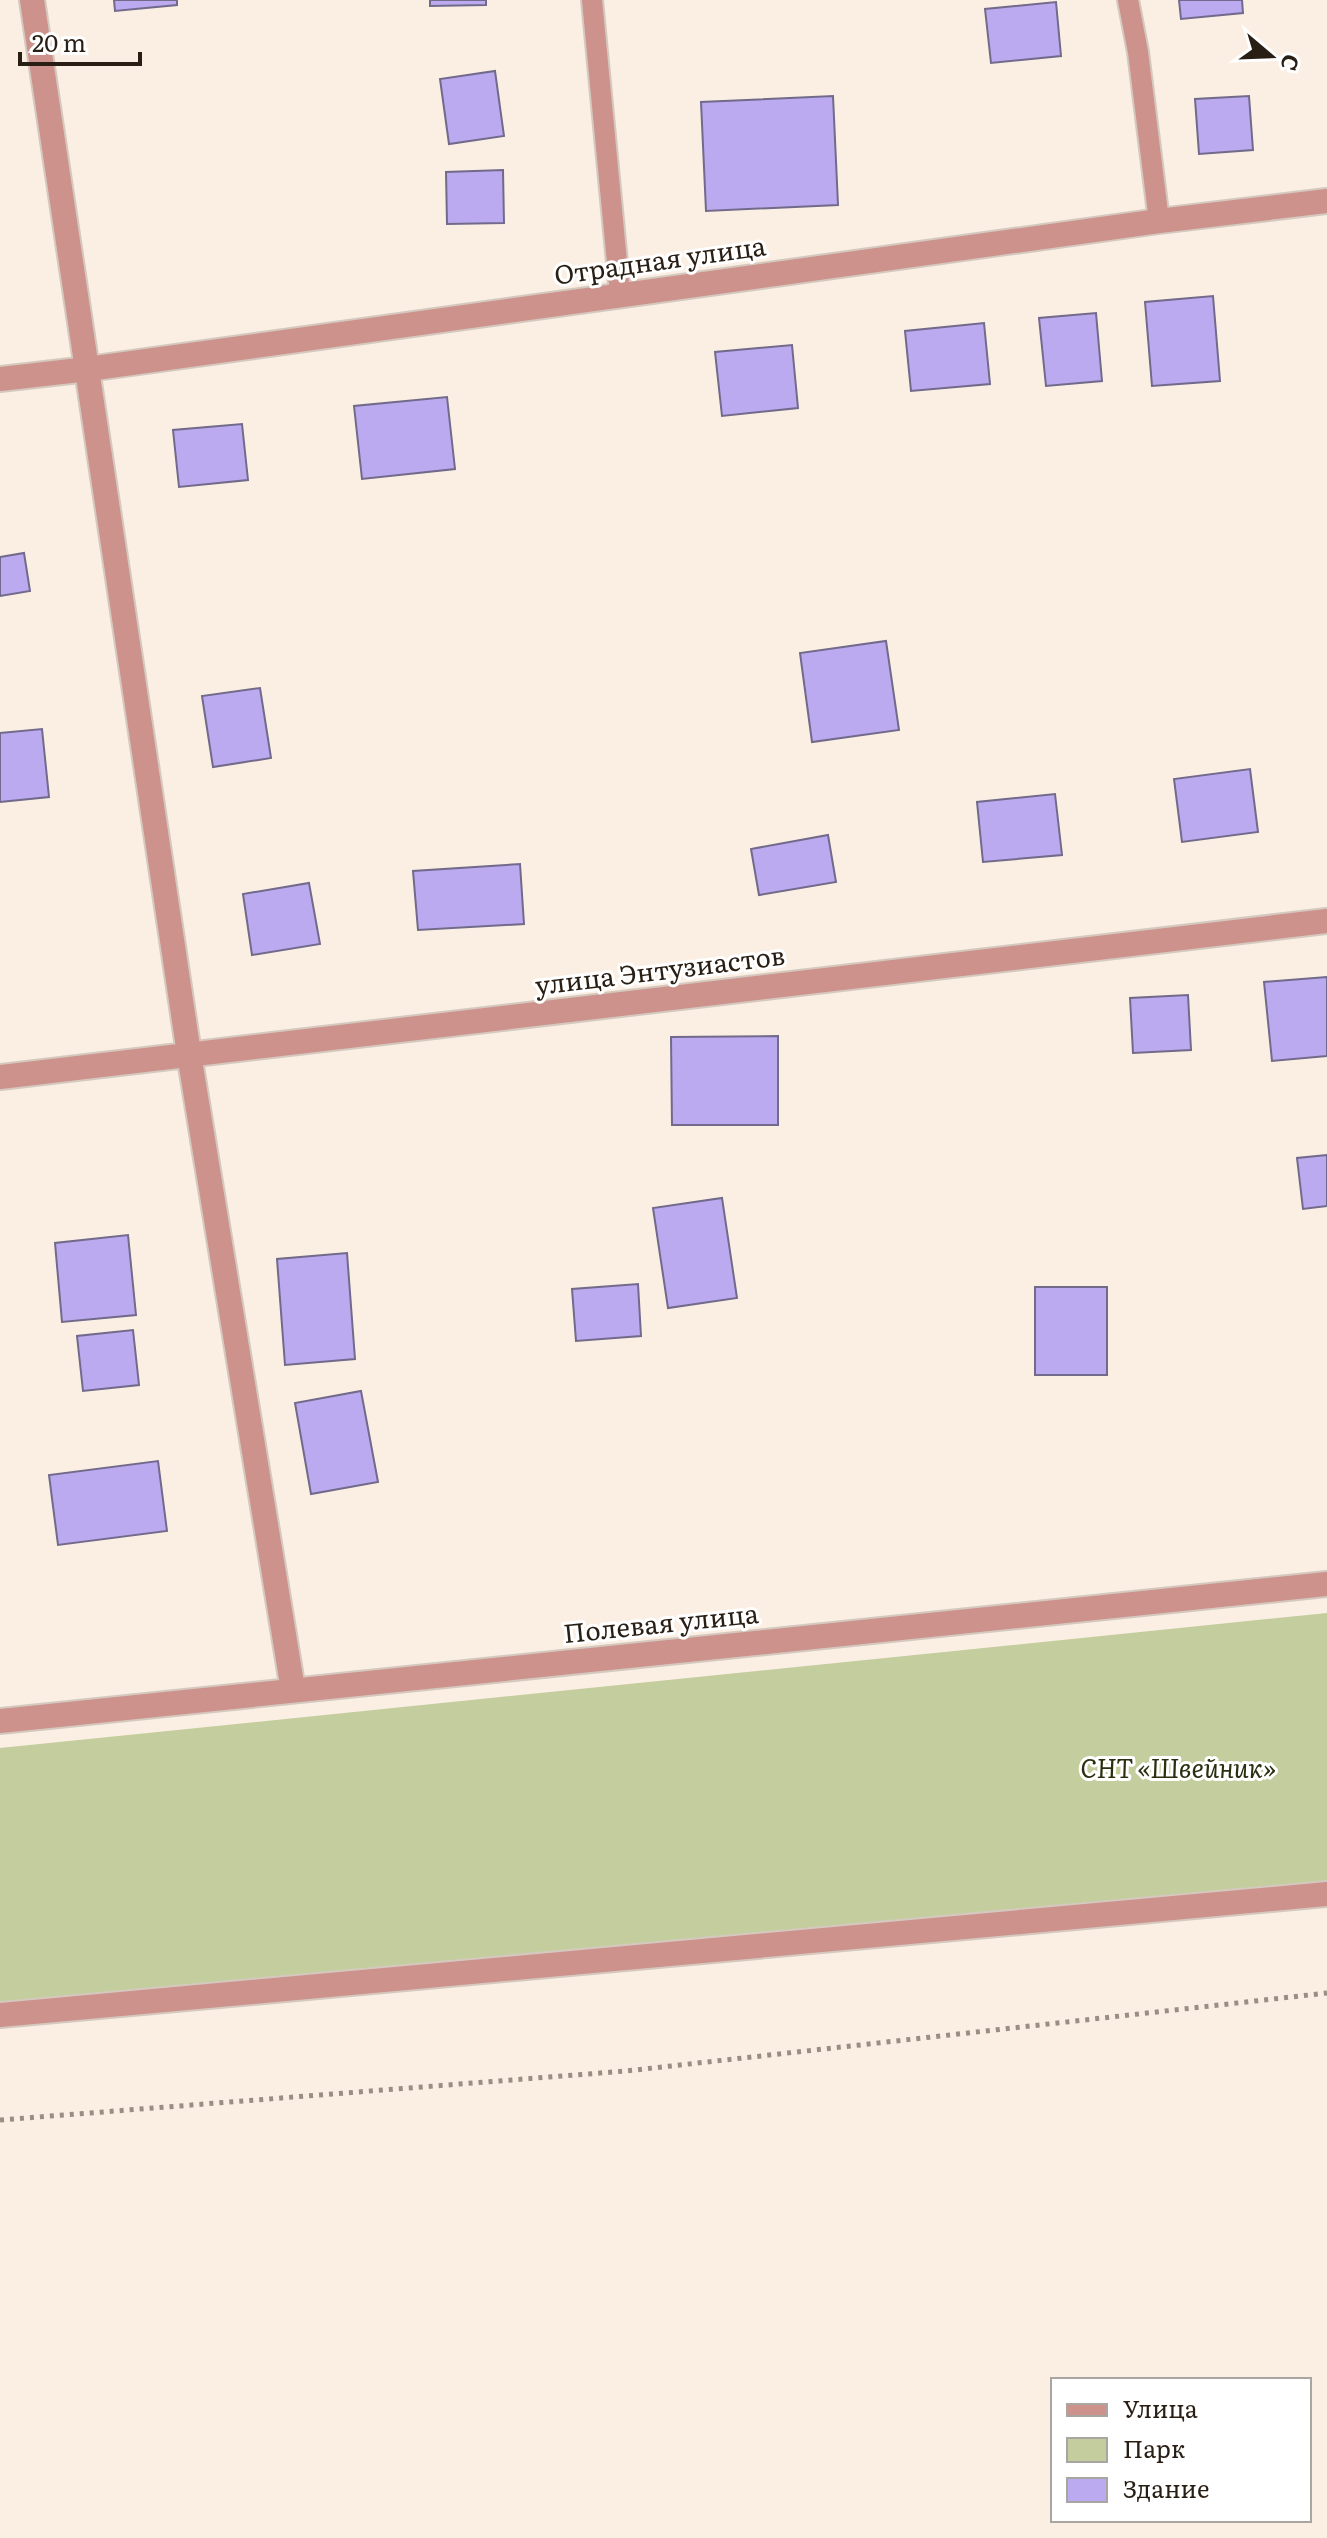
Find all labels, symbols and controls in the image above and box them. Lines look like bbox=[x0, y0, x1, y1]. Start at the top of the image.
scale bar bbox=[20, 16, 140, 66]
north arrow bbox=[1231, 16, 1311, 96]
text: 20 m bbox=[32, 24, 86, 59]
text: С bbox=[1273, 50, 1309, 76]
street label: Отрадная улица bbox=[551, 224, 768, 293]
street label: улица Энтузиастов bbox=[532, 934, 787, 1003]
street label: Полевая улица bbox=[561, 1592, 760, 1651]
park label: СНТ «Швейник» bbox=[1080, 1747, 1276, 1786]
legend bbox=[1051, 2378, 1311, 2522]
text: Улица bbox=[1123, 2390, 1198, 2425]
text: Парк bbox=[1123, 2430, 1185, 2465]
text: Здание bbox=[1123, 2470, 1209, 2505]

